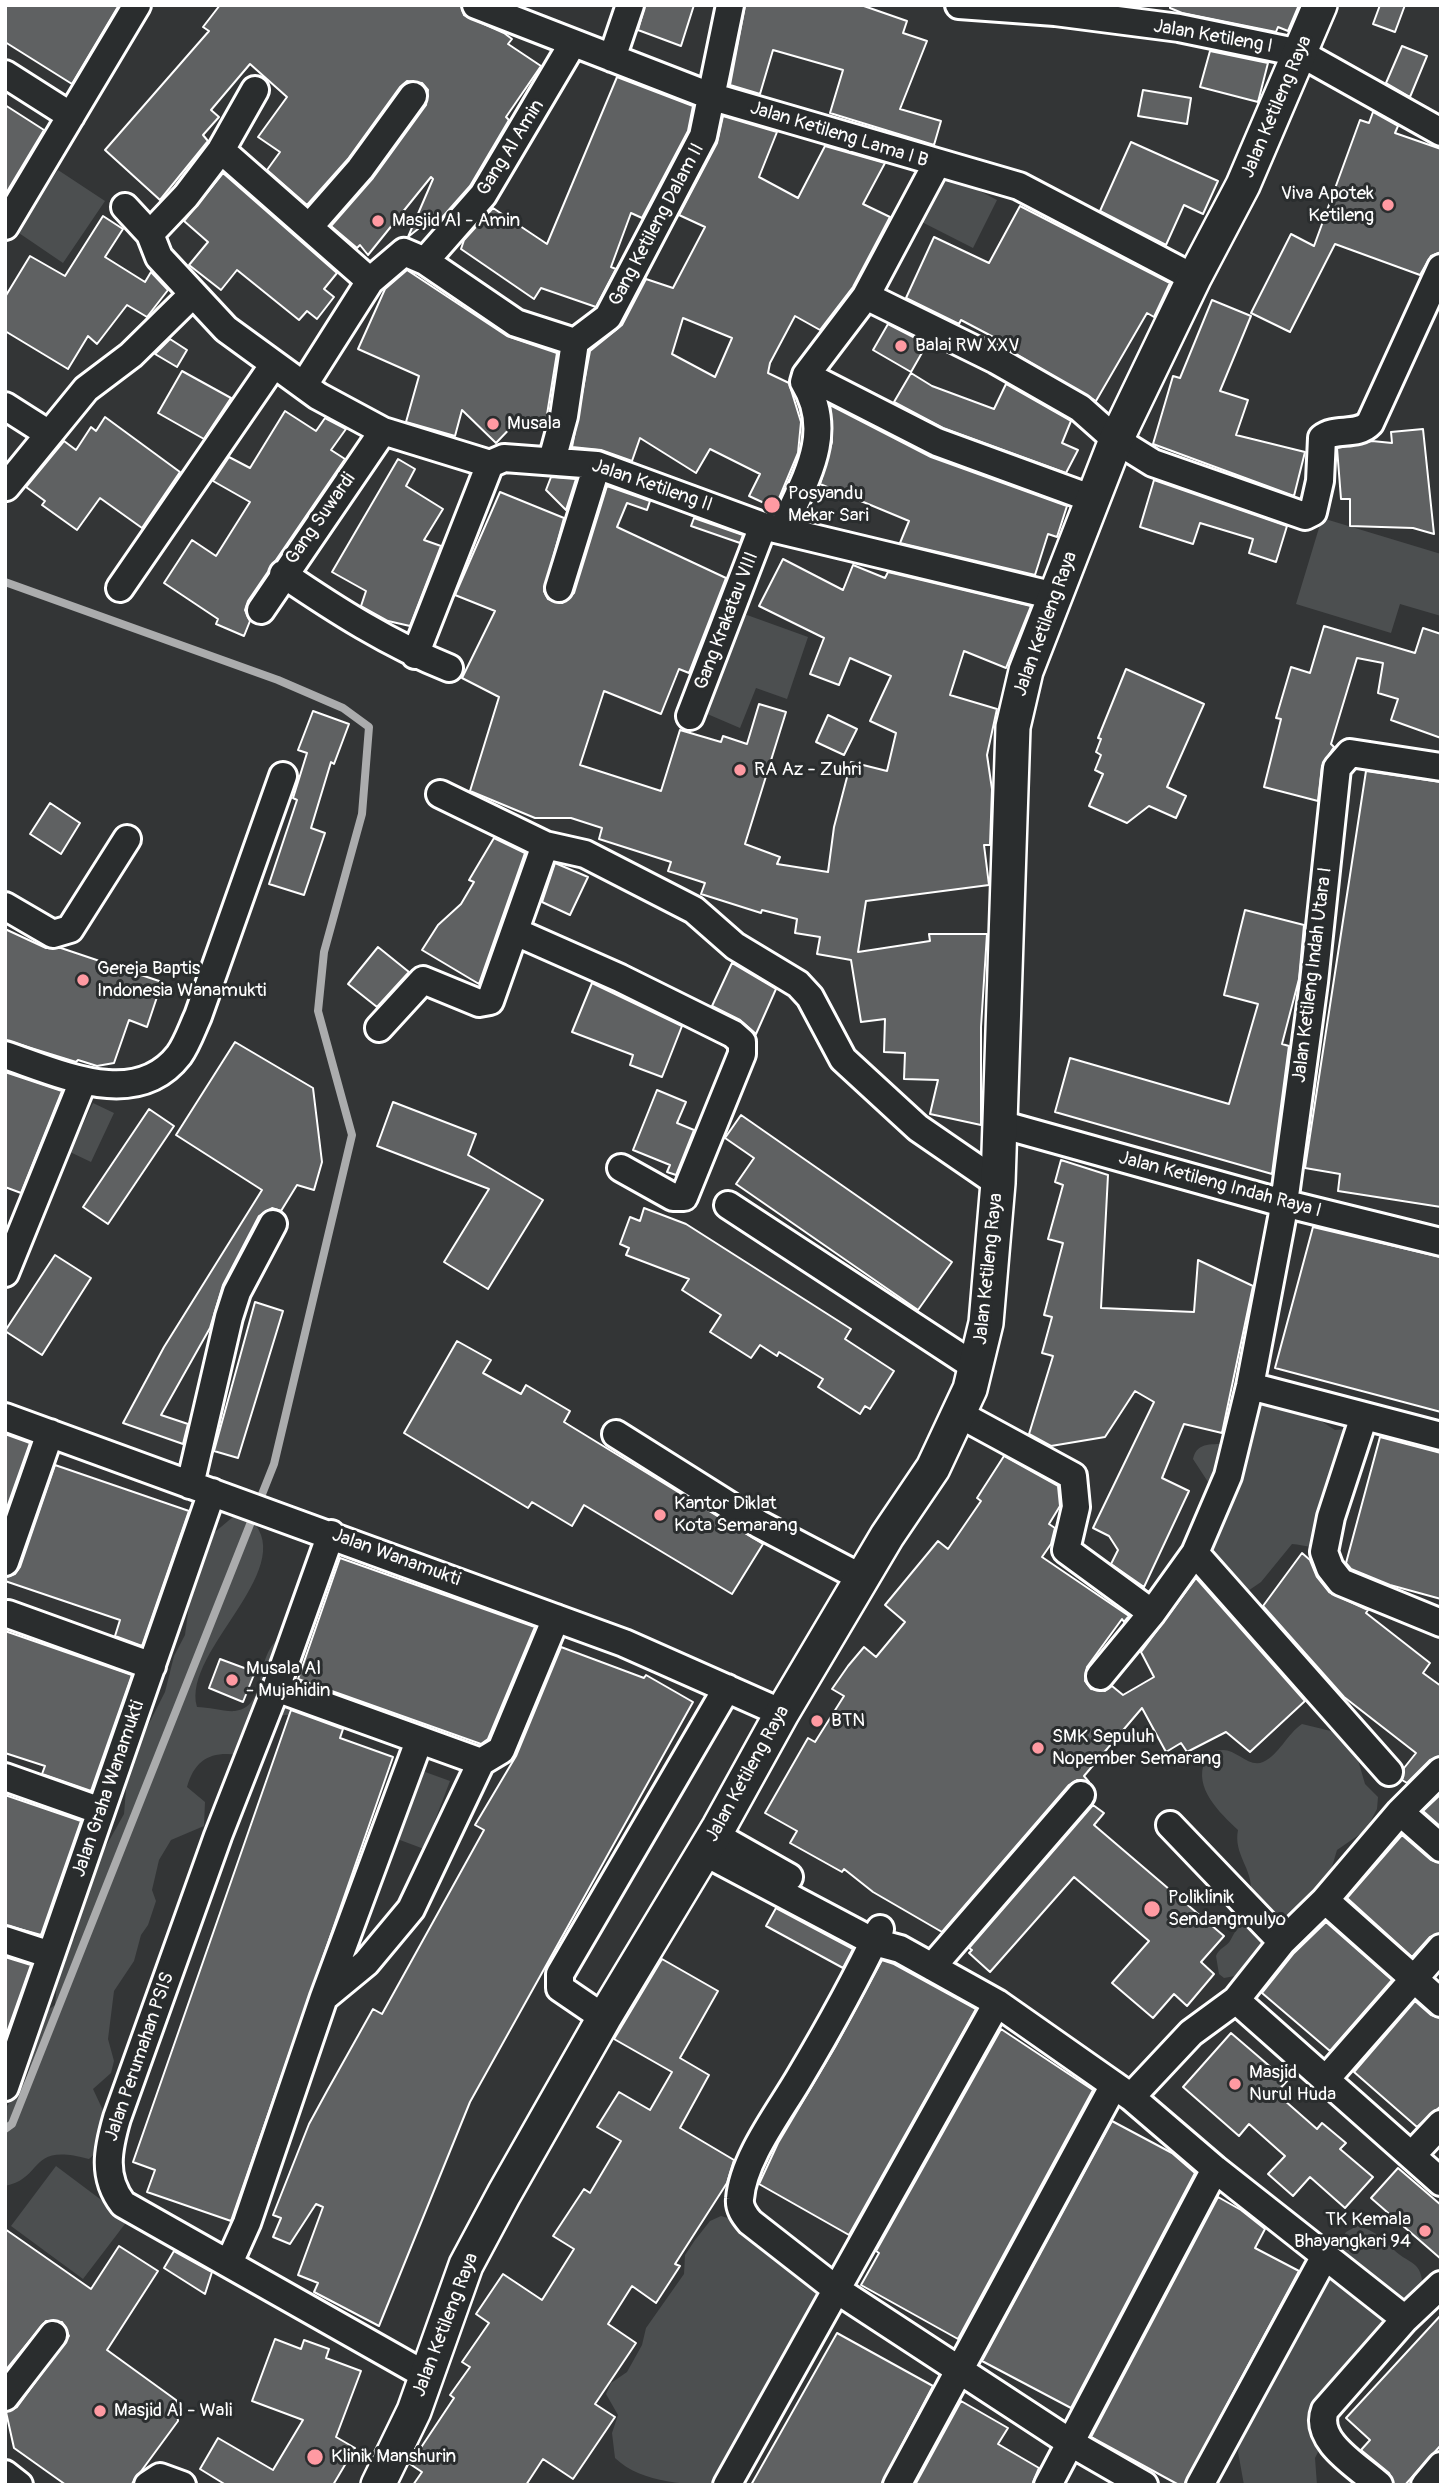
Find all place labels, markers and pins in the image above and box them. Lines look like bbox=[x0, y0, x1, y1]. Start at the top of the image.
place label: Viva Apotek Ketileng bbox=[1281, 183, 1374, 227]
marker: Viva Apotek Ketileng bbox=[1380, 197, 1396, 213]
place label: Masjid Al - Amin bbox=[392, 210, 520, 232]
marker: Masjid Al - Amin bbox=[370, 213, 386, 229]
place label: Balai RW XXV bbox=[915, 335, 1020, 357]
marker: Balai RW XXV bbox=[893, 338, 909, 354]
place label: Musala bbox=[507, 413, 561, 435]
marker: Musala bbox=[485, 416, 501, 432]
place label: Posyandu Mekar Sari bbox=[788, 483, 869, 527]
marker: Posyandu Mekar Sari bbox=[762, 495, 782, 515]
place label: RA Az - Zuhri bbox=[754, 759, 861, 781]
marker: RA Az - Zuhri bbox=[732, 762, 748, 778]
place label: Gereja Baptis Indonesia Wanamukti bbox=[97, 958, 266, 1002]
marker: Gereja Baptis Indonesia Wanamukti bbox=[75, 972, 91, 988]
place label: Kantor Diklat Kota Semarang bbox=[674, 1493, 798, 1537]
marker: Kantor Diklat Kota Semarang bbox=[652, 1507, 668, 1523]
place label: Musala Al - Mujahidin bbox=[246, 1658, 330, 1702]
marker: Musala Al - Mujahidin bbox=[224, 1672, 240, 1688]
place label: BTN bbox=[831, 1710, 865, 1732]
marker: BTN bbox=[809, 1713, 825, 1729]
place label: SMK Sepuluh Nopember Semarang bbox=[1052, 1726, 1221, 1770]
marker: SMK Sepuluh Nopember Semarang bbox=[1030, 1740, 1046, 1756]
place label: Poliklinik Sendangmulyo bbox=[1168, 1887, 1286, 1931]
marker: Poliklinik Sendangmulyo bbox=[1142, 1899, 1162, 1919]
place label: Masjid Nurul Huda bbox=[1249, 2062, 1336, 2106]
marker: Masjid Nurul Huda bbox=[1227, 2076, 1243, 2092]
place label: TK Kemala Bhayangkari 94 bbox=[1294, 2209, 1411, 2253]
marker: TK Kemala Bhayangkari 94 bbox=[1417, 2223, 1433, 2239]
place label: Masjid Al - Wali bbox=[114, 2400, 232, 2422]
marker: Masjid Al - Wali bbox=[92, 2403, 108, 2419]
place label: Klinik Manshurin bbox=[331, 2446, 456, 2468]
marker: Klinik Manshurin bbox=[305, 2447, 325, 2467]

